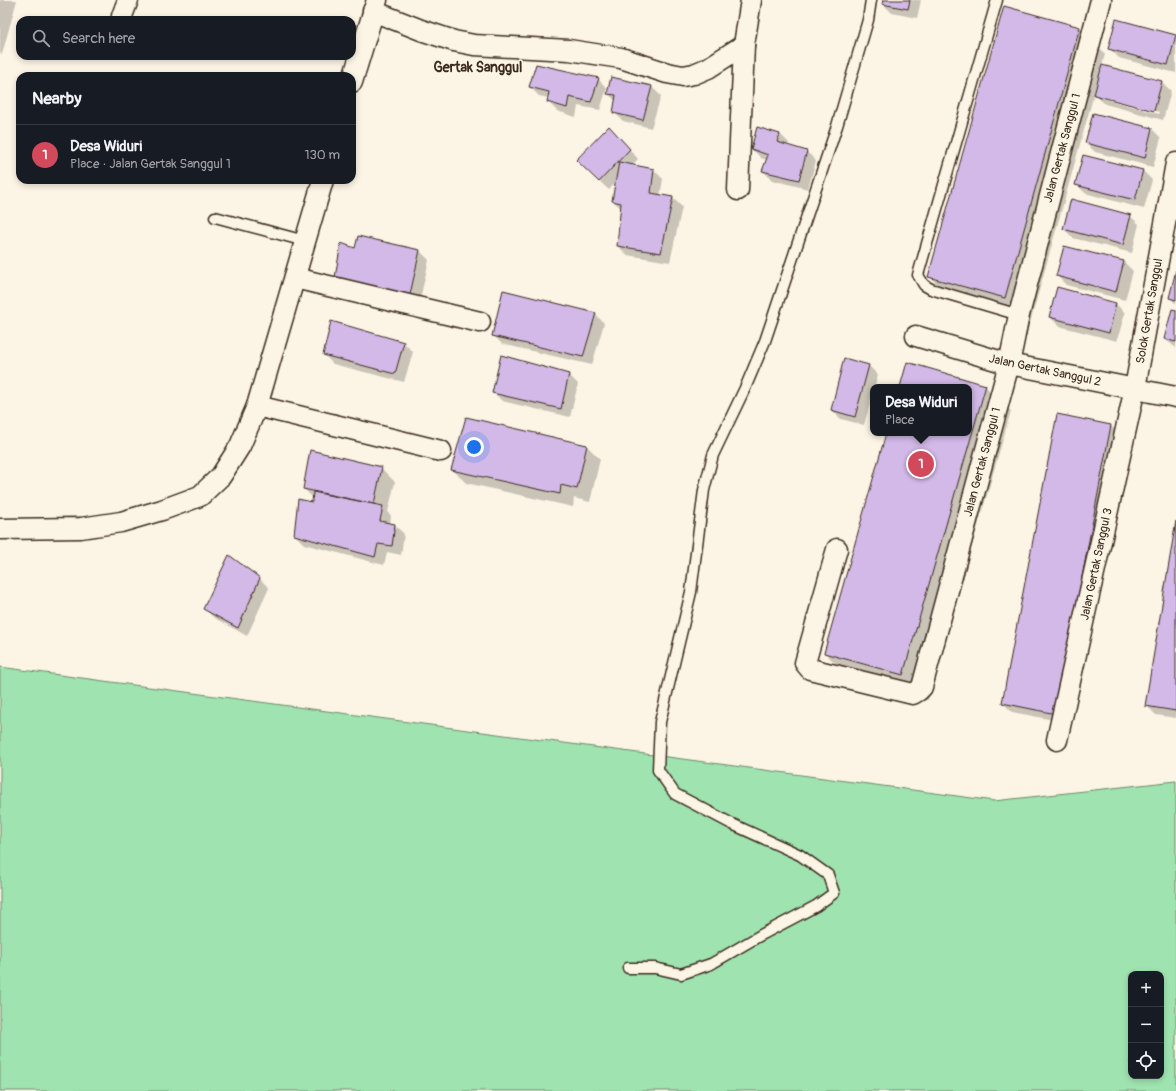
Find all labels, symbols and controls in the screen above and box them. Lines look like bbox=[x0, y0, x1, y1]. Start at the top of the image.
search box bbox=[16, 16, 356, 60]
icon: search bbox=[30, 27, 52, 49]
text: Search here bbox=[62, 29, 135, 48]
district label: Gertak Sanggul bbox=[434, 59, 522, 76]
text: Nearby bbox=[32, 88, 81, 109]
street label: Jalan Gertak Sanggul 1 bbox=[1041, 92, 1084, 204]
text: Desa Widuri bbox=[70, 137, 142, 156]
text: 1 bbox=[42, 147, 48, 163]
text: 130 m bbox=[304, 147, 340, 163]
text: Place · Jalan Gertak Sanggul 1 bbox=[70, 156, 231, 172]
street label: Solok Gertak Sanggul bbox=[1133, 257, 1166, 365]
street label: Jalan Gertak Sanggul 2 bbox=[987, 351, 1103, 390]
popup bbox=[870, 384, 972, 436]
text: Desa Widuri bbox=[885, 393, 957, 412]
street label: Jalan Gertak Sanggul 1 bbox=[961, 406, 1004, 518]
text: Place bbox=[885, 412, 914, 428]
your location bbox=[464, 437, 484, 457]
pin: 1 bbox=[908, 449, 934, 479]
street label: Jalan Gertak Sanggul 3 bbox=[1077, 506, 1116, 622]
map controls bbox=[1128, 971, 1164, 1079]
button: + bbox=[1128, 971, 1164, 1007]
button: − bbox=[1128, 1007, 1164, 1043]
button: locate bbox=[1128, 1043, 1164, 1079]

